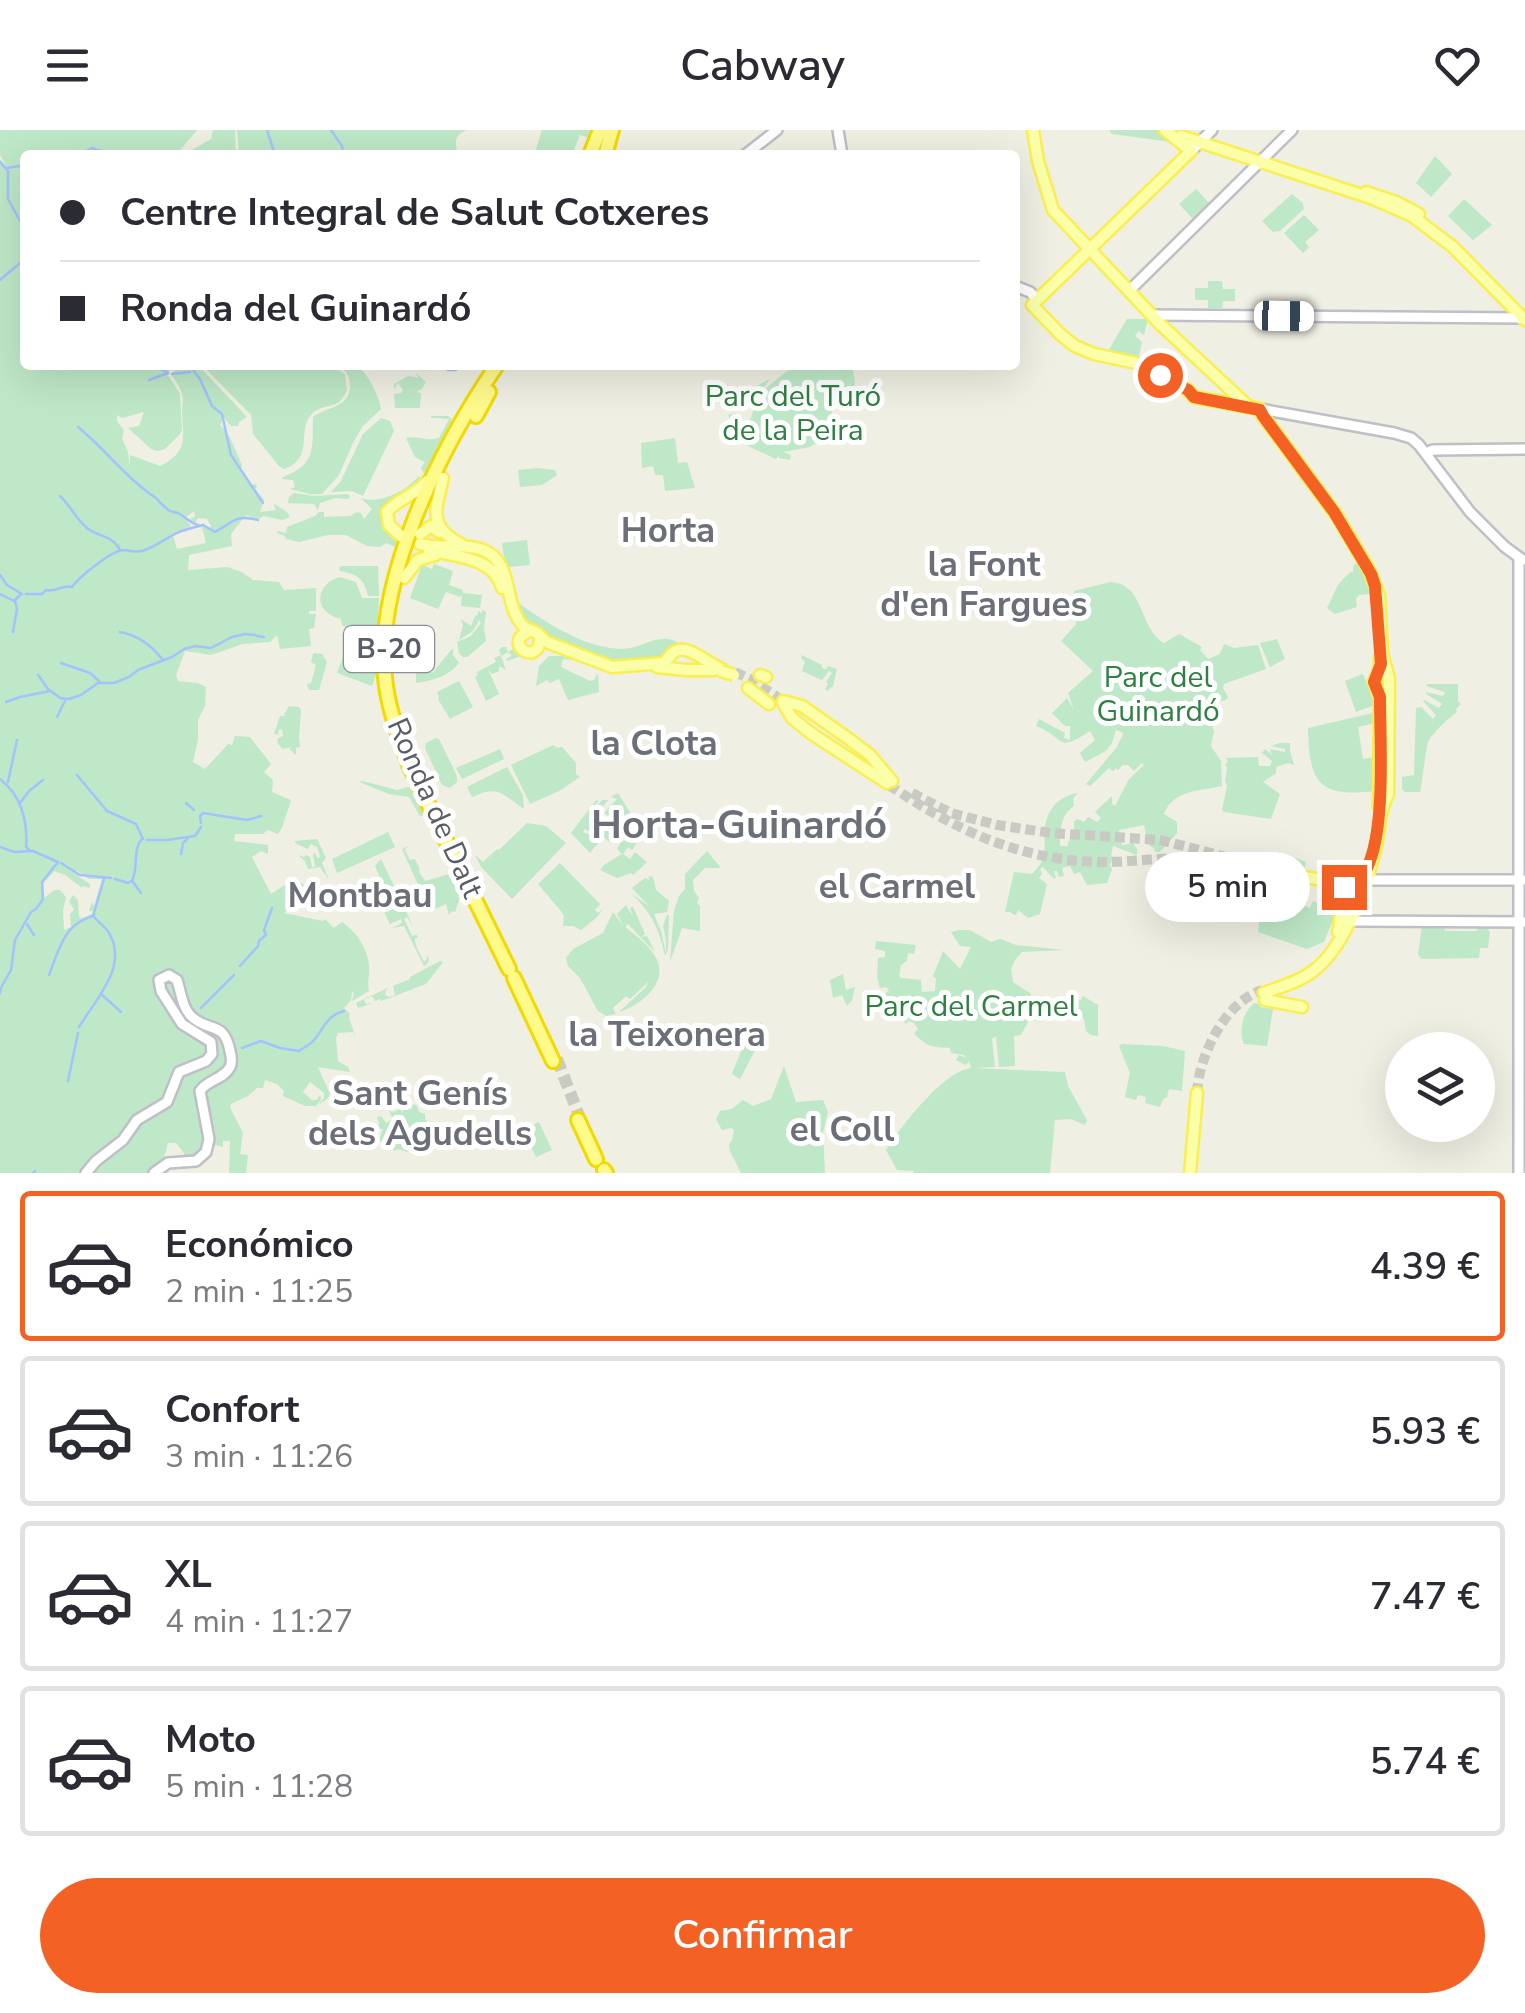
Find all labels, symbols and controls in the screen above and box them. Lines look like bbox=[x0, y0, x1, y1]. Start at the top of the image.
text: Cabway bbox=[680, 35, 845, 96]
icon: menu bbox=[40, 38, 95, 93]
icon: heart bbox=[1430, 38, 1485, 93]
text: Centre Integral de Salut Cotxeres bbox=[120, 187, 709, 238]
text: Ronda del Guinardó bbox=[120, 283, 471, 334]
car bbox=[1254, 300, 1314, 332]
route start bbox=[1138, 353, 1183, 398]
park label: Parc del Turó de la Peira bbox=[705, 376, 881, 451]
district label: Horta bbox=[621, 507, 715, 554]
district label: la Font d'en Fargues bbox=[880, 541, 1088, 628]
road number: B-20 bbox=[344, 626, 434, 672]
park label: Parc del Guinardó bbox=[1096, 657, 1220, 732]
street label: Ronda de Dalt bbox=[377, 712, 493, 905]
district label: la Clota bbox=[590, 720, 718, 767]
district label: Horta-Guinardó bbox=[591, 798, 887, 852]
callout: 5 min bbox=[1144, 852, 1309, 922]
district label: el Carmel bbox=[819, 863, 975, 910]
text: 5 min bbox=[1187, 865, 1268, 908]
route end bbox=[1322, 865, 1367, 910]
district label: Montbau bbox=[288, 872, 432, 919]
park label: Parc del Carmel bbox=[864, 986, 1078, 1027]
district label: la Teixonera bbox=[568, 1011, 766, 1058]
map controls bbox=[1385, 1032, 1495, 1142]
button: layers bbox=[1385, 1032, 1495, 1142]
district label: Sant Genís dels Agudells bbox=[308, 1070, 532, 1157]
district label: el Coll bbox=[790, 1106, 894, 1153]
text: Económico bbox=[165, 1219, 354, 1270]
icon: car bbox=[45, 1221, 135, 1311]
text: 4.39 € bbox=[1370, 1241, 1480, 1292]
text: 2 min · 11:25 bbox=[165, 1270, 353, 1313]
text: Confort bbox=[165, 1384, 299, 1435]
icon: car bbox=[45, 1386, 135, 1476]
text: 5.93 € bbox=[1370, 1406, 1480, 1457]
text: 3 min · 11:26 bbox=[165, 1435, 353, 1478]
text: XL bbox=[165, 1549, 212, 1600]
icon: car bbox=[45, 1551, 135, 1641]
text: 7.47 € bbox=[1370, 1571, 1480, 1622]
text: 4 min · 11:27 bbox=[165, 1600, 353, 1643]
text: Moto bbox=[165, 1714, 256, 1765]
icon: car bbox=[45, 1716, 135, 1806]
text: 5.74 € bbox=[1370, 1736, 1480, 1787]
text: 5 min · 11:28 bbox=[165, 1765, 353, 1808]
button: Confirmar bbox=[40, 1878, 1485, 1993]

